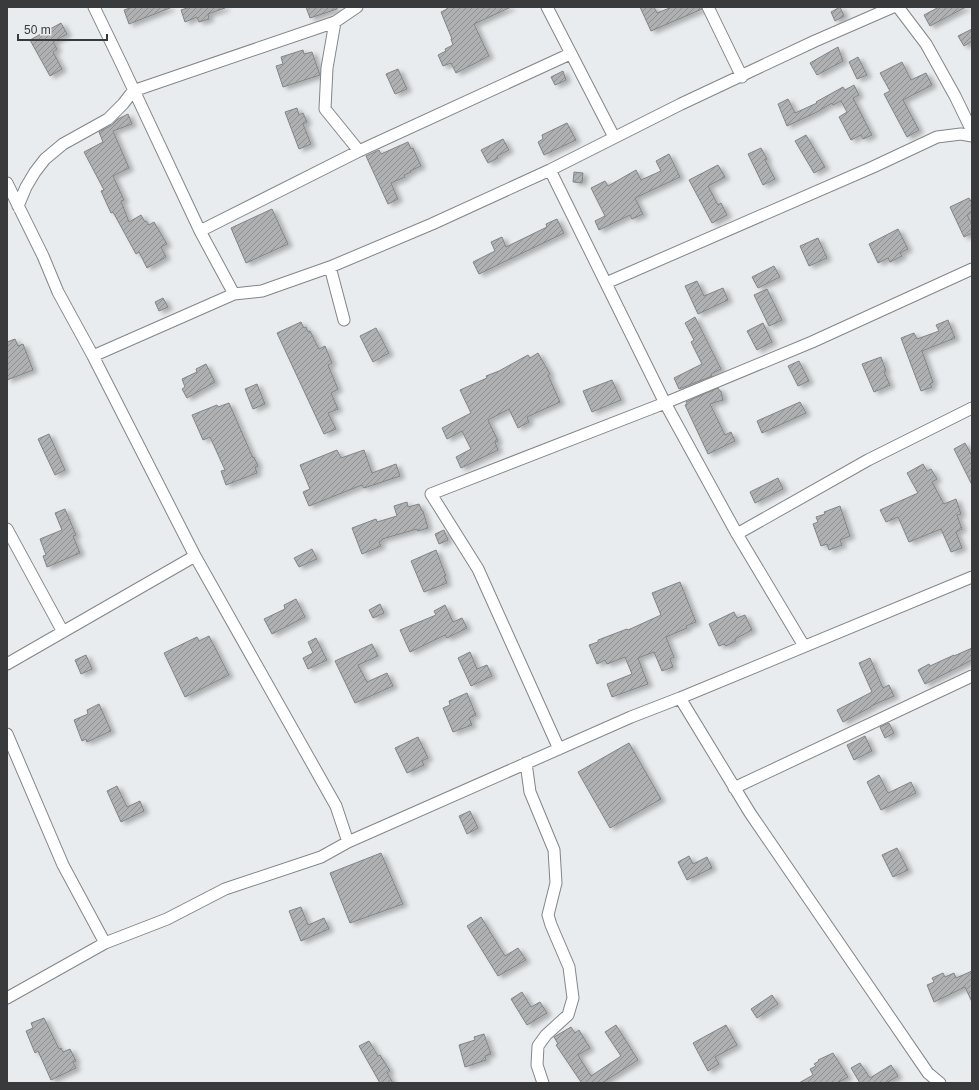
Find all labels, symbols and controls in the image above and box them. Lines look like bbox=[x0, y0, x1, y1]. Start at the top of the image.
scale bar bbox=[18, 16, 107, 42]
text: 50 m bbox=[24, 23, 51, 37]

